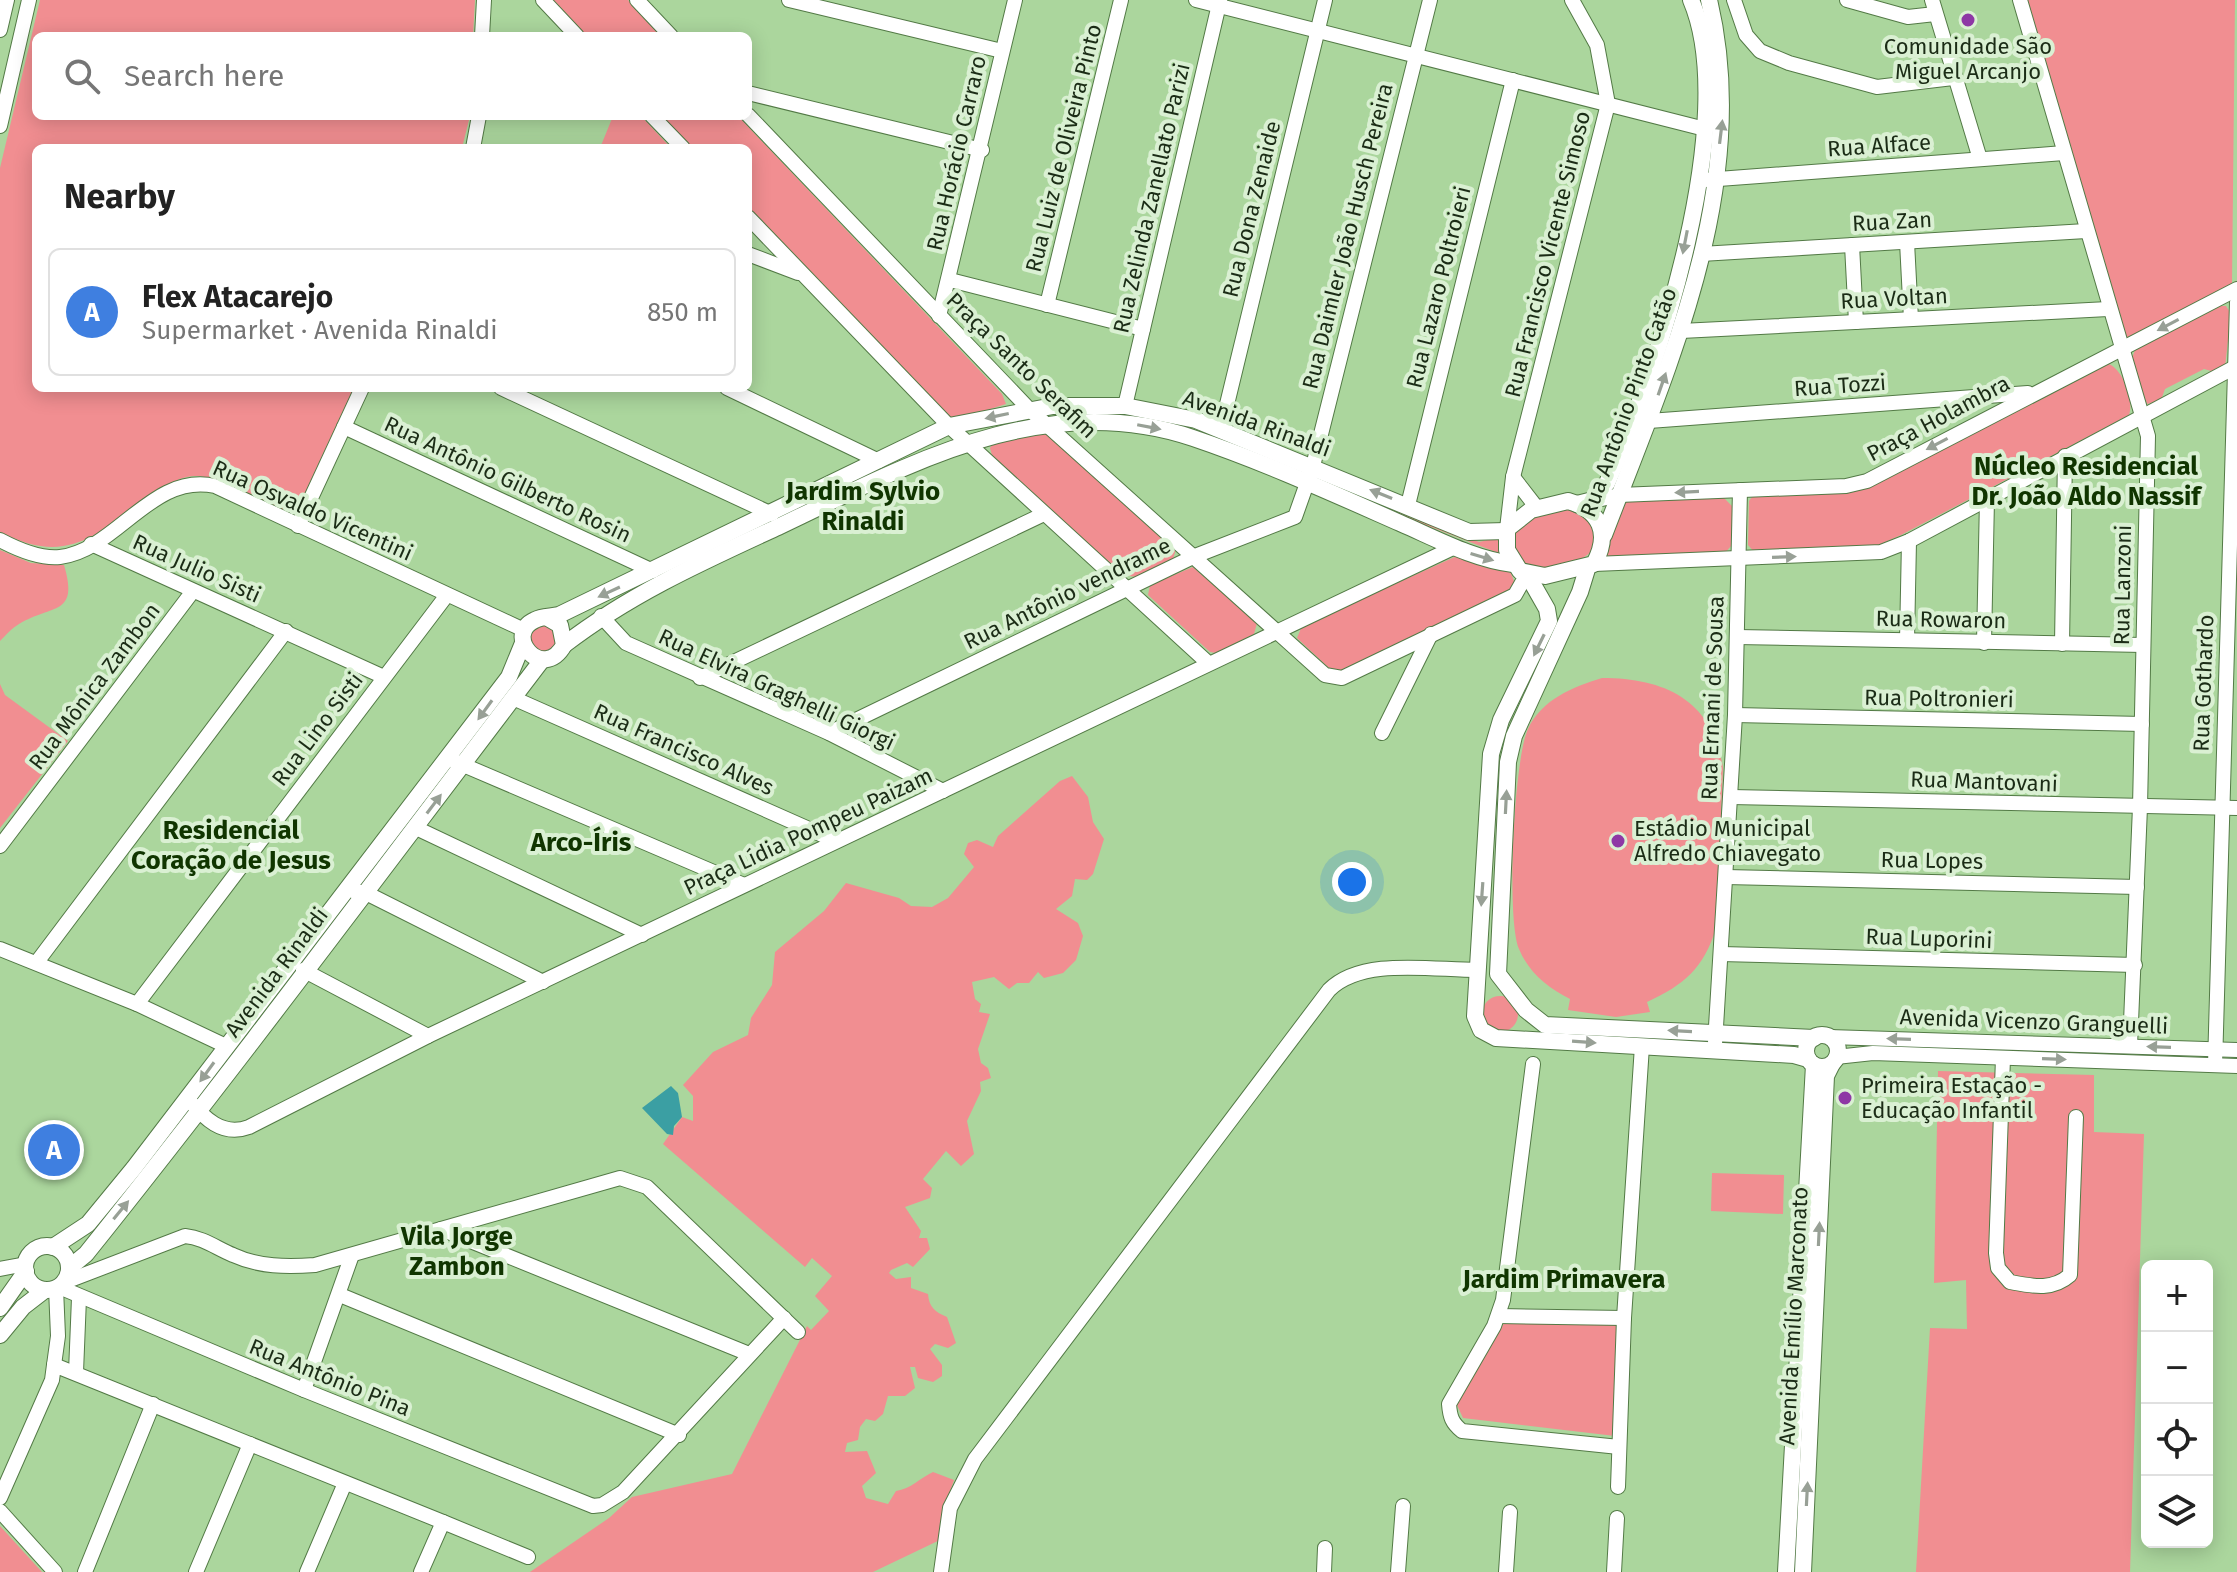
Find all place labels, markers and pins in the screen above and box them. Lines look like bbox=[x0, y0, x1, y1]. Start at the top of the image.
marker: Comunidade São Miguel Arcanjo bbox=[1959, 11, 1977, 29]
place label: Comunidade São Miguel Arcanjo bbox=[1884, 33, 2052, 85]
place label: Estádio Municipal Alfredo Chiavegato bbox=[1634, 815, 1821, 867]
marker: Estádio Municipal Alfredo Chiavegato bbox=[1609, 832, 1627, 850]
place label: Primeira Estação - Educação Infantil bbox=[1861, 1072, 2042, 1124]
marker: Primeira Estação - Educação Infantil bbox=[1836, 1089, 1854, 1107]
pin: A bbox=[28, 1120, 80, 1180]

